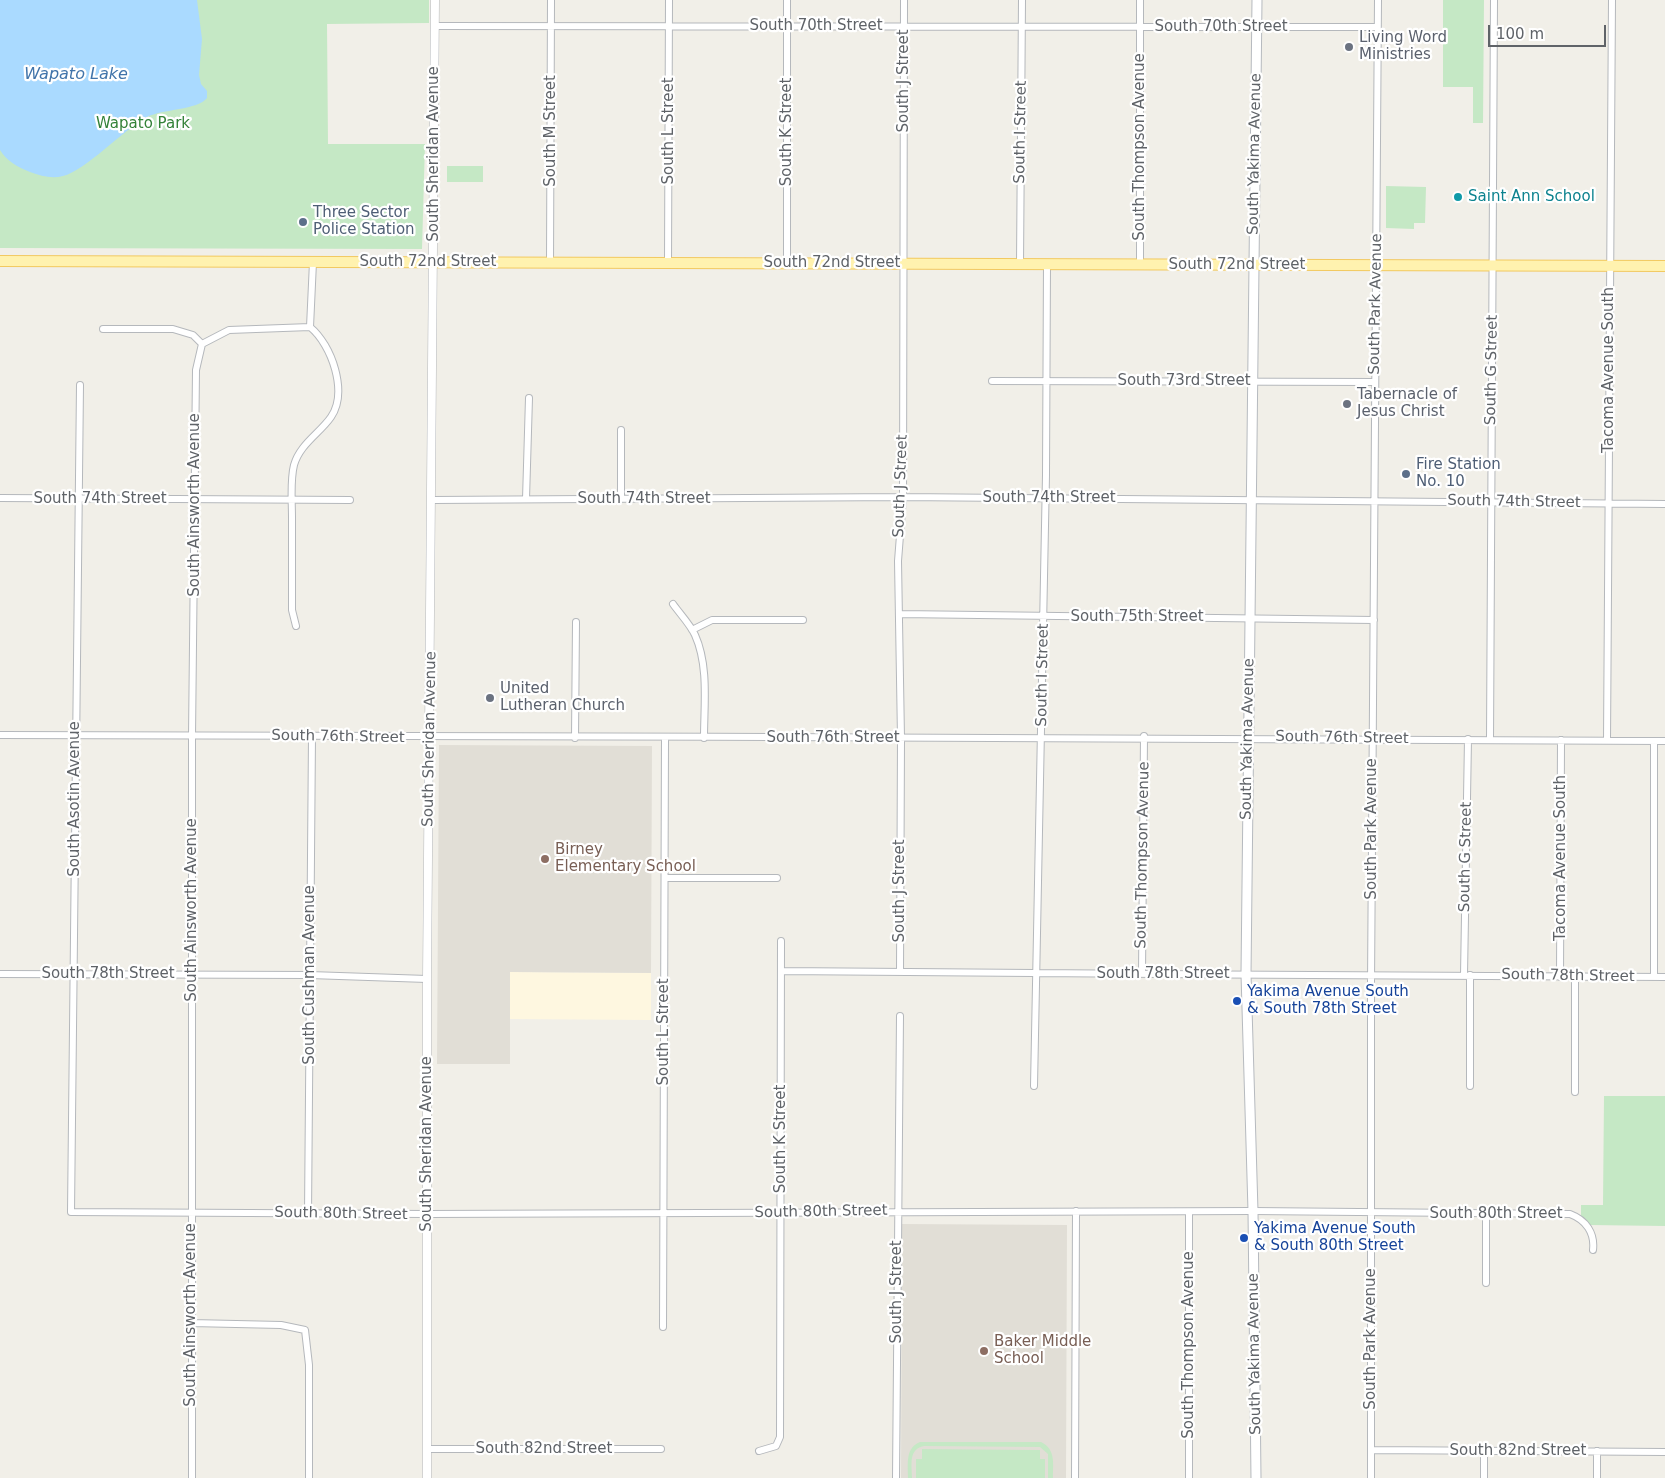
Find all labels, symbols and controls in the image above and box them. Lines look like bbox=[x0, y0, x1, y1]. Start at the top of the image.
scale bar bbox=[1490, 15, 1608, 47]
street label: South 70th Street bbox=[749, 17, 883, 35]
street label: South 70th Street bbox=[1154, 18, 1288, 36]
text: 100 m bbox=[1496, 25, 1544, 43]
street label: South J Street bbox=[895, 29, 913, 133]
place label: Living Word Ministries bbox=[1359, 29, 1447, 64]
marker: Living Word Ministries bbox=[1343, 41, 1355, 53]
street label: South Thompson Avenue bbox=[1131, 53, 1149, 241]
water label: Wapato Lake bbox=[24, 65, 128, 85]
street label: South Sheridan Avenue bbox=[425, 66, 443, 242]
street label: South Yakima Avenue bbox=[1245, 73, 1265, 235]
street label: South M Street bbox=[542, 75, 560, 187]
street label: South L Street bbox=[660, 77, 678, 185]
street label: South K Street bbox=[778, 78, 796, 186]
street label: South I Street bbox=[1011, 80, 1031, 184]
park label: Wapato Park bbox=[96, 115, 190, 133]
place label: Saint Ann School bbox=[1468, 188, 1595, 206]
marker: Saint Ann School bbox=[1452, 191, 1464, 203]
place label: Three Sector Police Station bbox=[313, 204, 415, 239]
marker: Three Sector Police Station bbox=[297, 216, 309, 228]
street label: South Park Avenue bbox=[1366, 233, 1386, 375]
street label: South 72nd Street bbox=[360, 253, 496, 271]
street label: South 72nd Street bbox=[764, 254, 900, 272]
street label: South 72nd Street bbox=[1169, 256, 1305, 274]
street label: Tacoma Avenue South bbox=[1600, 287, 1618, 453]
street label: South G Street bbox=[1482, 315, 1502, 425]
street label: South 73rd Street bbox=[1117, 372, 1251, 390]
place label: Tabernacle of Jesus Christ bbox=[1357, 386, 1457, 421]
marker: Tabernacle of Jesus Christ bbox=[1341, 398, 1353, 410]
street label: South Ainsworth Avenue bbox=[186, 413, 204, 597]
street label: South J Street bbox=[890, 434, 912, 538]
place label: Fire Station No. 10 bbox=[1416, 456, 1501, 491]
marker: Fire Station No. 10 bbox=[1400, 468, 1412, 480]
street label: South 74th Street bbox=[982, 489, 1116, 507]
street label: South 74th Street bbox=[33, 490, 167, 508]
street label: South 74th Street bbox=[577, 490, 711, 508]
street label: South 74th Street bbox=[1447, 492, 1581, 512]
street label: South 75th Street bbox=[1070, 608, 1204, 626]
street label: South I Street bbox=[1033, 623, 1053, 727]
street label: South Sheridan Avenue bbox=[419, 651, 441, 827]
street label: South Yakima Avenue bbox=[1238, 658, 1258, 820]
place label: United Lutheran Church bbox=[500, 680, 625, 715]
marker: United Lutheran Church bbox=[484, 692, 496, 704]
street label: South Asotin Avenue bbox=[66, 721, 84, 877]
street label: South 76th Street bbox=[271, 727, 405, 747]
street label: South 76th Street bbox=[1275, 728, 1409, 748]
street label: South 76th Street bbox=[766, 729, 900, 747]
street label: South Park Avenue bbox=[1363, 758, 1381, 900]
street label: South Thompson Avenue bbox=[1132, 761, 1154, 949]
street label: Tacoma Avenue South bbox=[1552, 775, 1570, 941]
street label: South G Street bbox=[1456, 802, 1476, 912]
street label: South Ainsworth Avenue bbox=[183, 818, 201, 1002]
street label: South J Street bbox=[891, 839, 909, 943]
place label: Birney Elementary School bbox=[555, 841, 696, 876]
marker: Birney Elementary School bbox=[539, 853, 551, 865]
street label: South Cushman Avenue bbox=[301, 885, 319, 1065]
street label: South 78th Street bbox=[41, 965, 175, 983]
street label: South 78th Street bbox=[1096, 965, 1230, 983]
street label: South 78th Street bbox=[1501, 966, 1635, 986]
street label: South L Street bbox=[655, 978, 673, 1086]
place label: Yakima Avenue South & South 78th Street bbox=[1247, 983, 1409, 1018]
marker: Yakima Avenue South & South 78th Street bbox=[1231, 995, 1243, 1007]
street label: South Sheridan Avenue bbox=[418, 1056, 436, 1232]
street label: South K Street bbox=[772, 1085, 790, 1193]
street label: South 80th Street bbox=[754, 1202, 888, 1222]
street label: South 80th Street bbox=[274, 1204, 408, 1224]
street label: South 80th Street bbox=[1429, 1205, 1563, 1223]
place label: Yakima Avenue South & South 80th Street bbox=[1254, 1220, 1416, 1255]
street label: South Ainsworth Avenue bbox=[182, 1223, 200, 1407]
marker: Yakima Avenue South & South 80th Street bbox=[1238, 1232, 1250, 1244]
street label: South J Street bbox=[888, 1240, 906, 1344]
street label: South Thompson Avenue bbox=[1180, 1251, 1198, 1439]
street label: South Park Avenue bbox=[1362, 1268, 1380, 1410]
street label: South Yakima Avenue bbox=[1245, 1273, 1265, 1435]
place label: Baker Middle School bbox=[994, 1333, 1091, 1368]
marker: Baker Middle School bbox=[978, 1345, 990, 1357]
street label: South 82nd Street bbox=[476, 1440, 612, 1458]
street label: South 82nd Street bbox=[1450, 1442, 1586, 1460]

